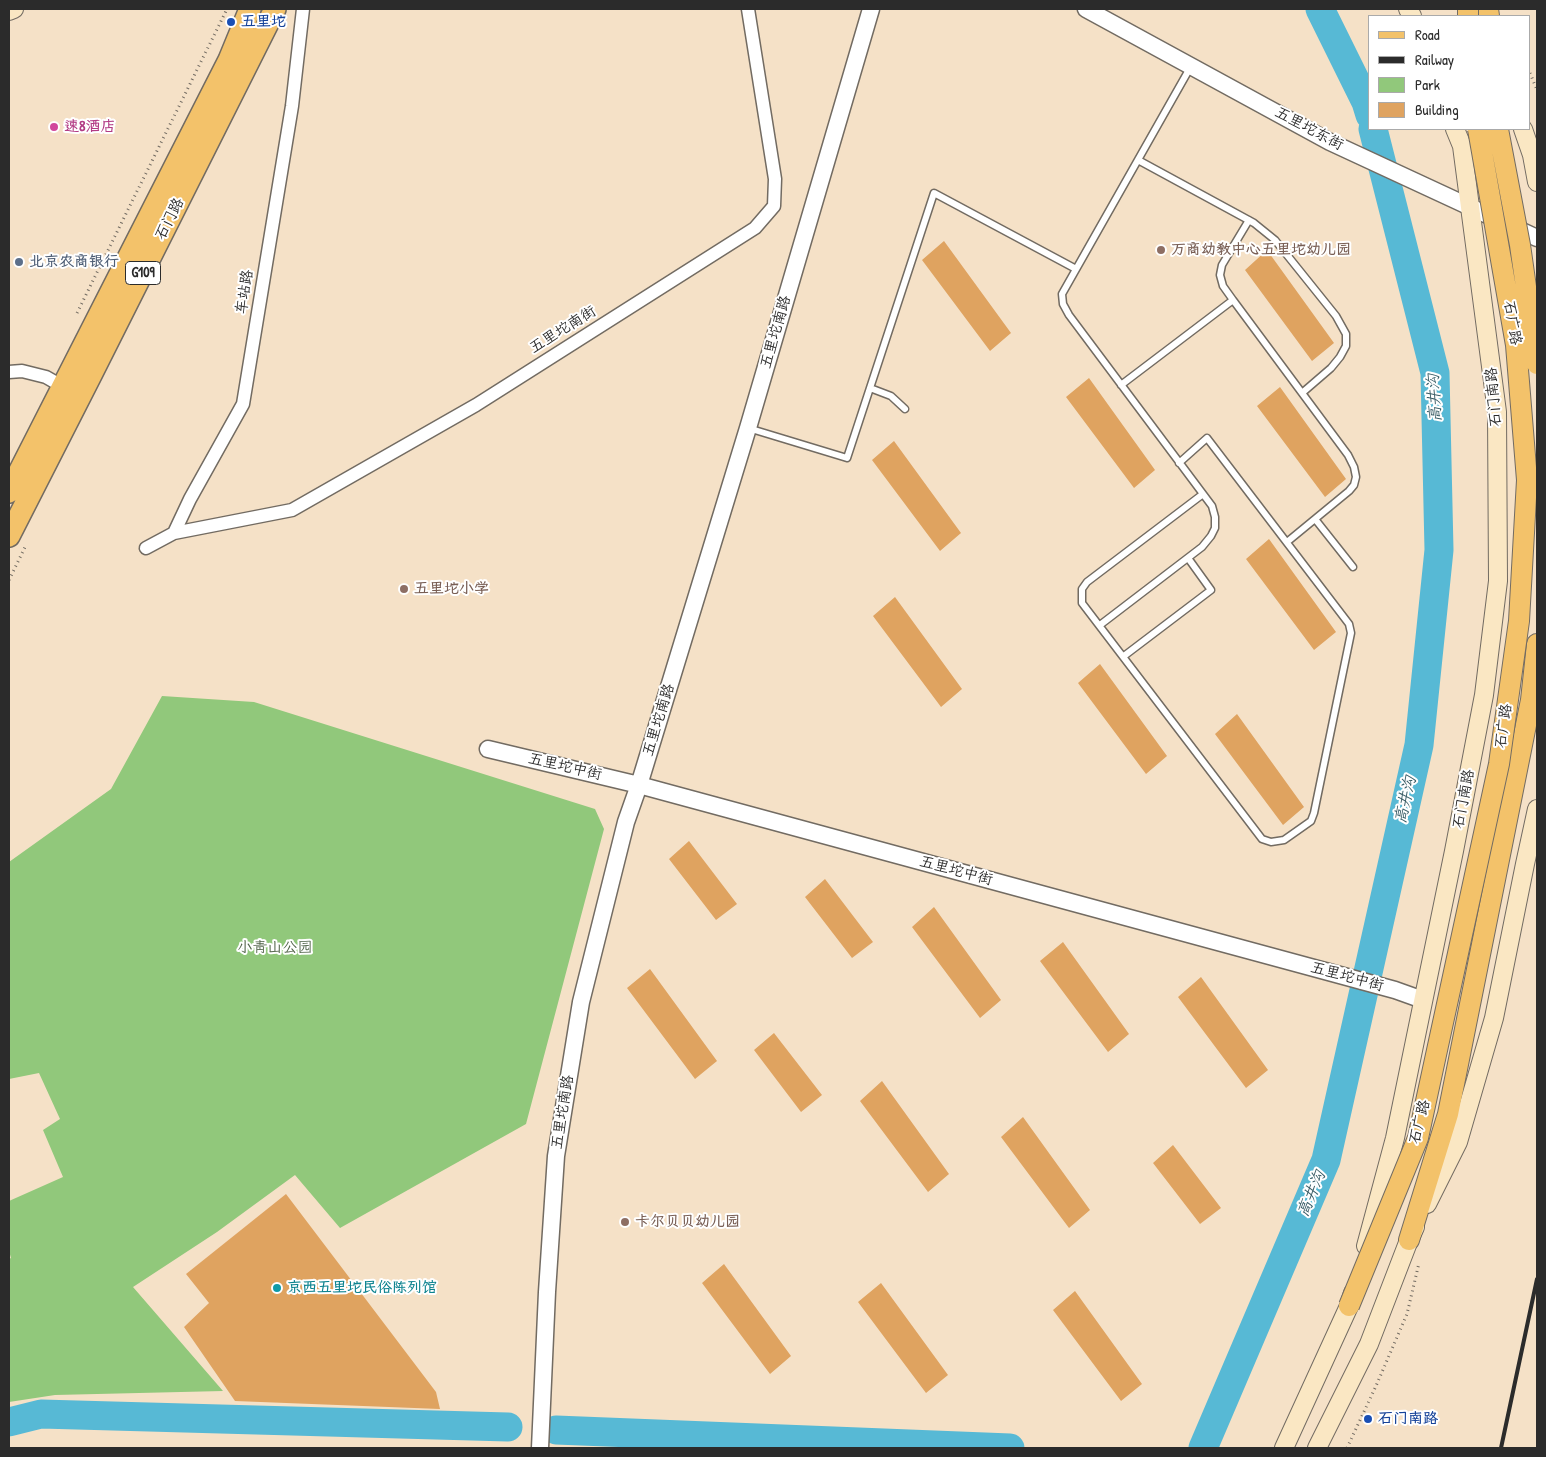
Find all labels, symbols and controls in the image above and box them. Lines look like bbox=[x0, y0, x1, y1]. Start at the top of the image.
place label: 五里坨 bbox=[241, 13, 286, 31]
legend bbox=[1368, 15, 1531, 130]
marker: 五里坨 bbox=[225, 16, 237, 28]
text: Road bbox=[1415, 24, 1440, 45]
text: Railway bbox=[1415, 49, 1454, 70]
text: Park bbox=[1415, 74, 1440, 95]
text: Building bbox=[1415, 99, 1459, 120]
street label: 五里坨东街 bbox=[1272, 103, 1346, 155]
place label: 速8酒店 bbox=[64, 118, 115, 136]
marker: 速8酒店 bbox=[48, 121, 60, 133]
street label: 石门路 bbox=[152, 195, 188, 243]
place label: 万商幼教中心五里坨幼儿园 bbox=[1171, 241, 1351, 259]
marker: 万商幼教中心五里坨幼儿园 bbox=[1155, 244, 1167, 256]
place label: 北京农商银行 bbox=[29, 253, 119, 271]
marker: 北京农商银行 bbox=[13, 256, 25, 268]
road number: G109 bbox=[126, 262, 160, 284]
street label: 车站路 bbox=[233, 268, 257, 316]
street label: 五里坨南路 bbox=[757, 293, 795, 371]
street label: 石广路 bbox=[1499, 299, 1525, 347]
street label: 五里坨南街 bbox=[526, 302, 600, 358]
street label: 石门南路 bbox=[1482, 366, 1506, 428]
water label: 高井沟 bbox=[1424, 374, 1446, 422]
place label: 五里坨小学 bbox=[414, 580, 489, 598]
marker: 五里坨小学 bbox=[398, 583, 410, 595]
street label: 五里坨南路 bbox=[639, 682, 679, 758]
street label: 石广路 bbox=[1492, 702, 1516, 750]
street label: 五里坨中街 bbox=[526, 750, 604, 784]
street label: 石门南路 bbox=[1449, 768, 1479, 830]
water label: 高井沟 bbox=[1391, 774, 1421, 826]
street label: 五里坨中街 bbox=[917, 853, 995, 889]
park label: 小青山公园 bbox=[238, 939, 312, 957]
street label: 五里坨中街 bbox=[1308, 959, 1386, 995]
street label: 五里坨南路 bbox=[548, 1074, 578, 1150]
street label: 石广路 bbox=[1406, 1098, 1434, 1146]
water label: 高井沟 bbox=[1294, 1168, 1330, 1220]
place label: 卡尔贝贝幼儿园 bbox=[635, 1213, 740, 1231]
marker: 卡尔贝贝幼儿园 bbox=[619, 1216, 631, 1228]
place label: 京西五里坨民俗陈列馆 bbox=[287, 1279, 437, 1297]
marker: 京西五里坨民俗陈列馆 bbox=[271, 1282, 283, 1294]
place label: 石门南路 bbox=[1378, 1410, 1438, 1428]
marker: 石门南路 bbox=[1362, 1413, 1374, 1425]

